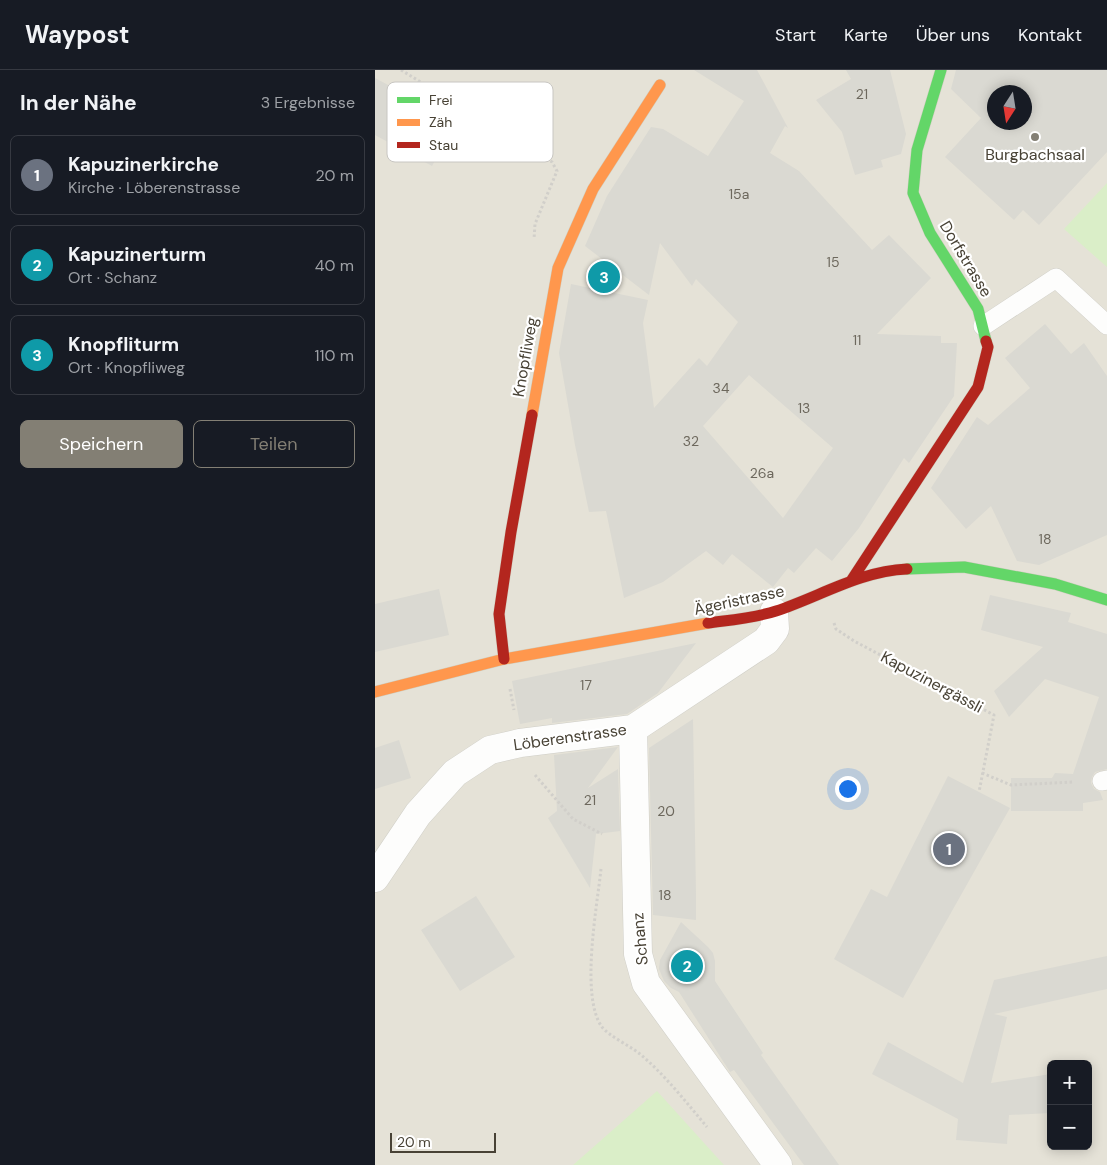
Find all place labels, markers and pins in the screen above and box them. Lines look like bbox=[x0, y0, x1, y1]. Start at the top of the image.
marker: Burgbachsaal bbox=[1029, 131, 1041, 143]
place label: Burgbachsaal bbox=[985, 144, 1085, 165]
pin: 3 bbox=[588, 258, 620, 296]
pin: 1 bbox=[933, 830, 965, 868]
pin: 2 bbox=[671, 947, 703, 985]

